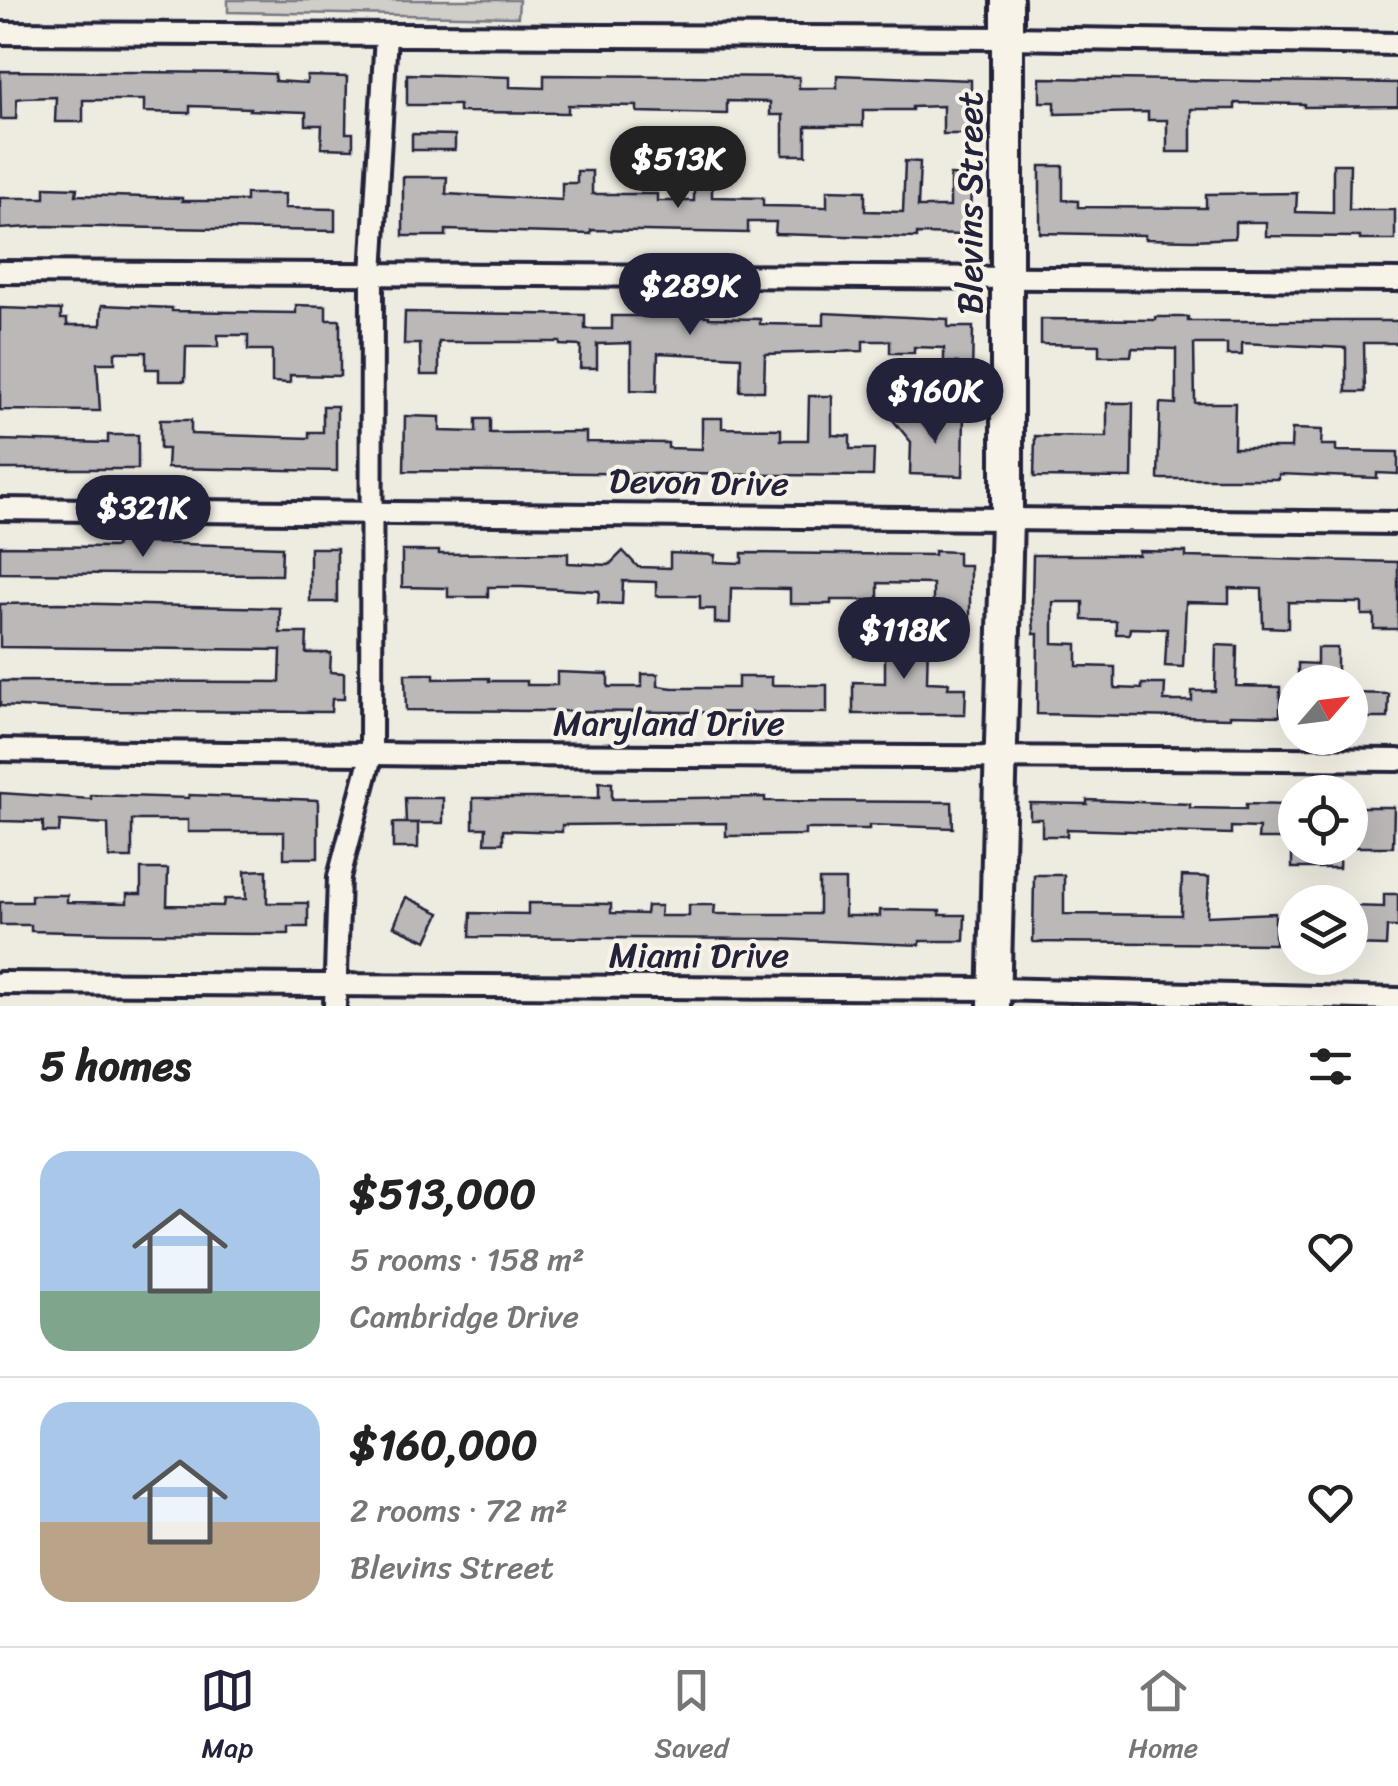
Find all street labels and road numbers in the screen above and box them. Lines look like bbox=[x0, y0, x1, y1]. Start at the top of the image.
street label: Blevins Street bbox=[939, 91, 1001, 315]
street label: Devon Drive bbox=[608, 449, 790, 515]
street label: Maryland Drive bbox=[553, 692, 785, 754]
street label: Miami Drive bbox=[609, 924, 789, 986]

